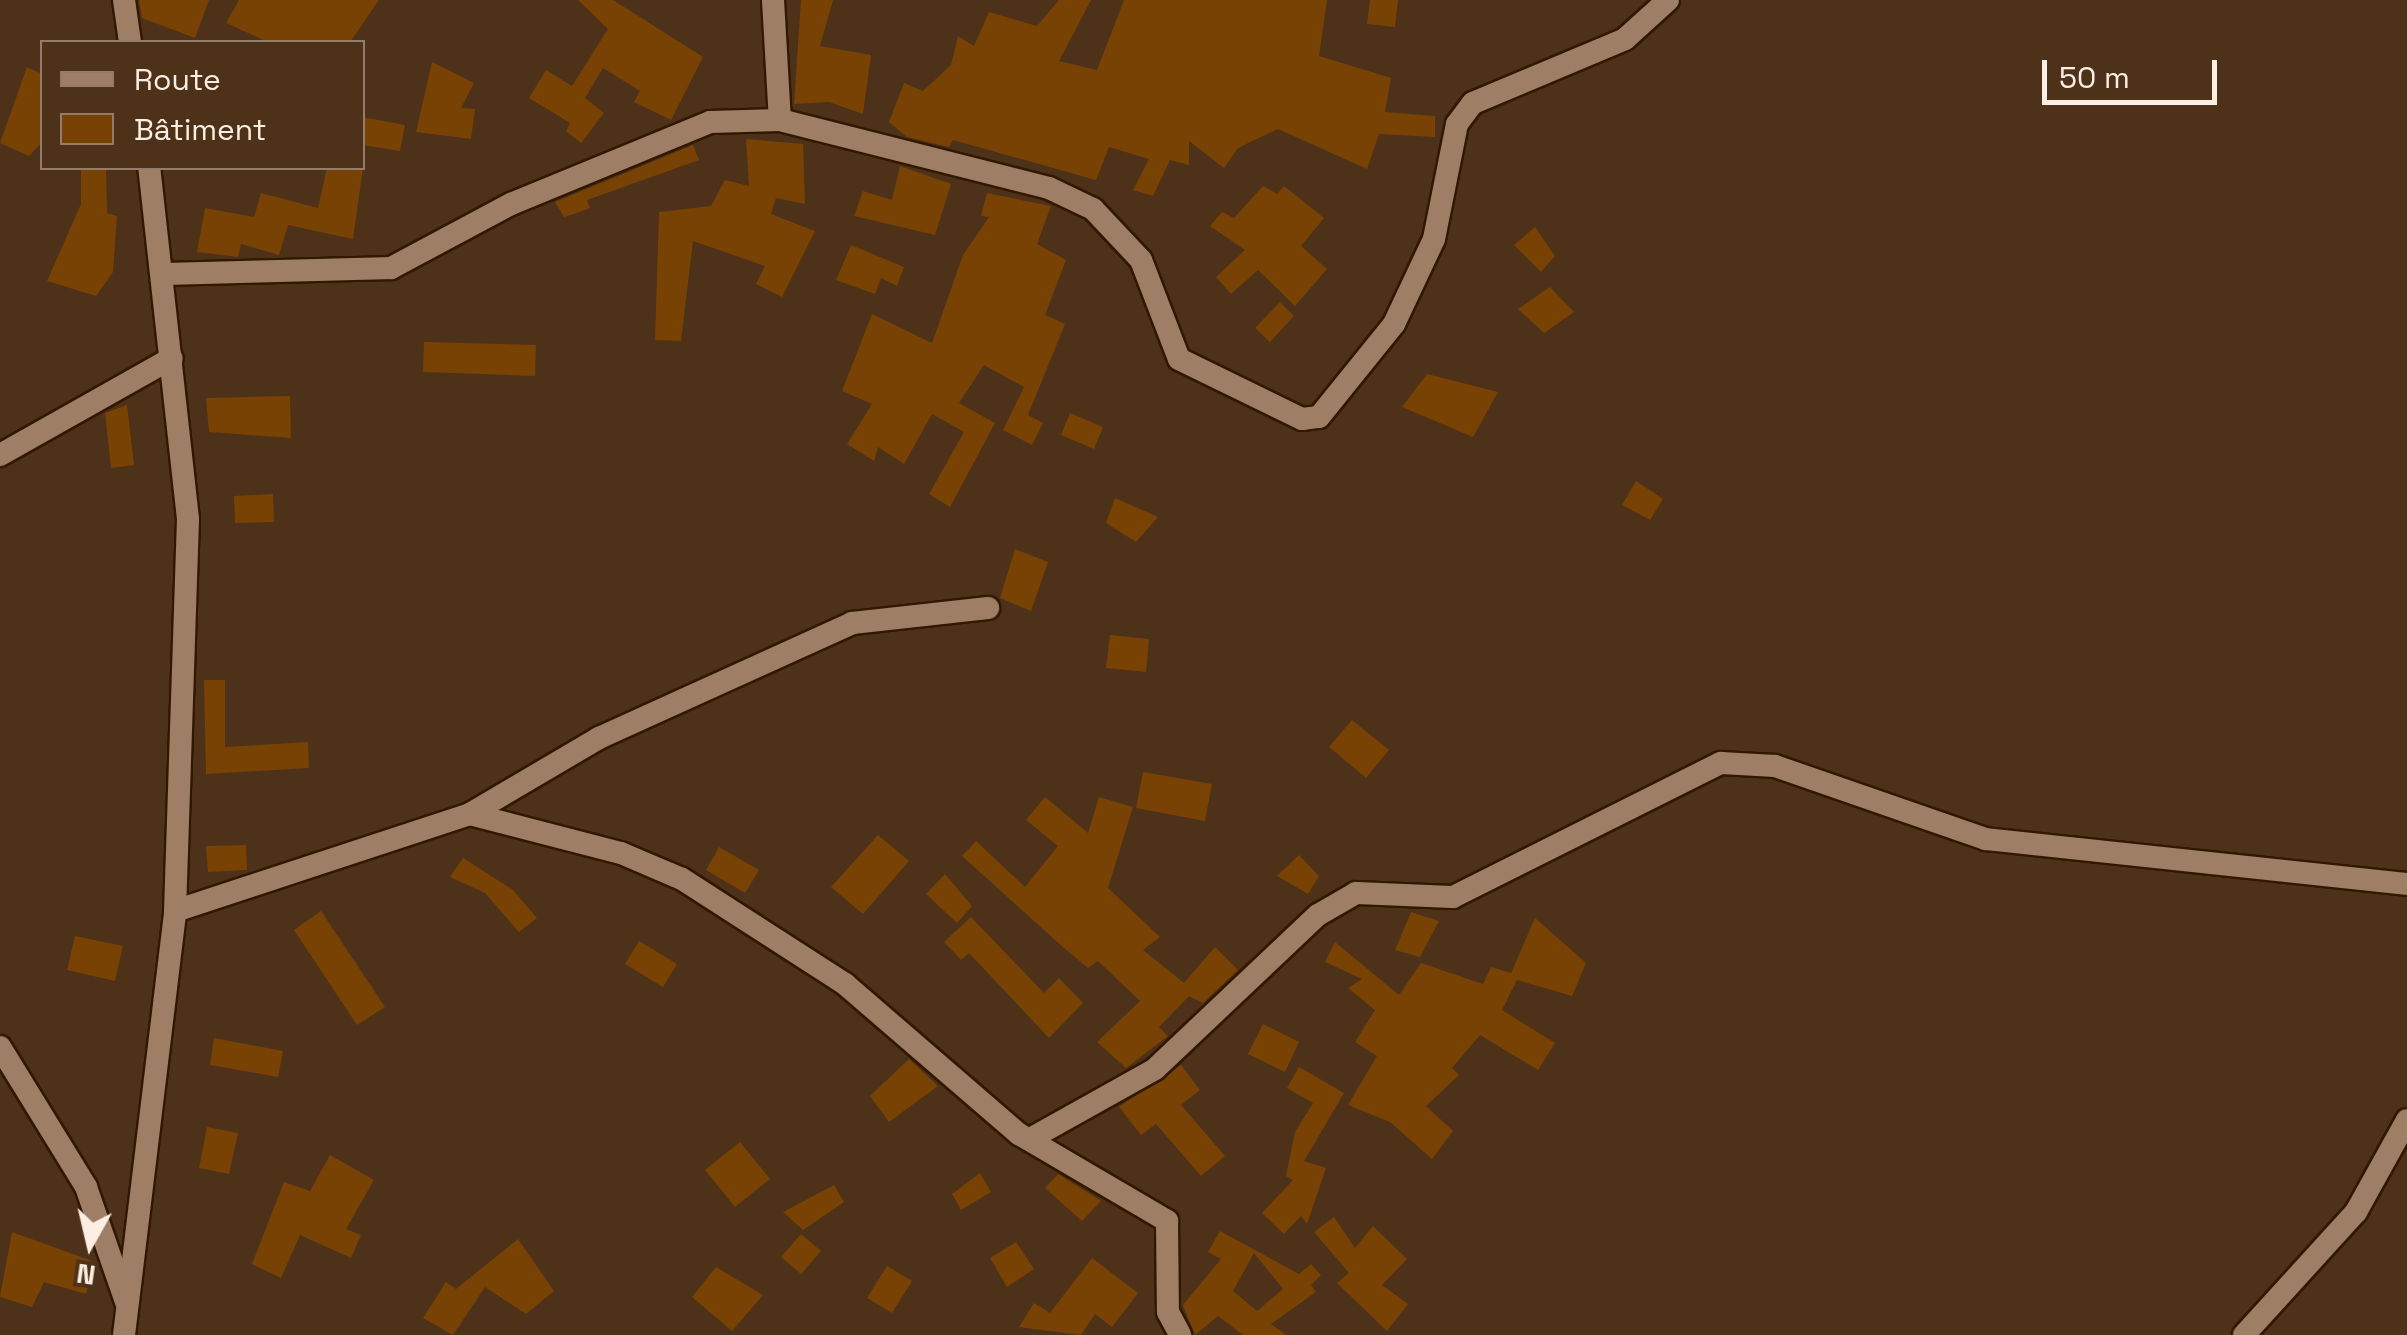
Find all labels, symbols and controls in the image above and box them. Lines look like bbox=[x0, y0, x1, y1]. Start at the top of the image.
legend bbox=[40, 40, 365, 170]
scale bar bbox=[2047, 40, 2222, 102]
text: 50 m bbox=[2059, 58, 2130, 97]
text: Route bbox=[134, 60, 221, 99]
text: Bâtiment bbox=[134, 110, 267, 149]
north arrow bbox=[40, 1195, 140, 1295]
text: N bbox=[74, 1256, 98, 1294]

